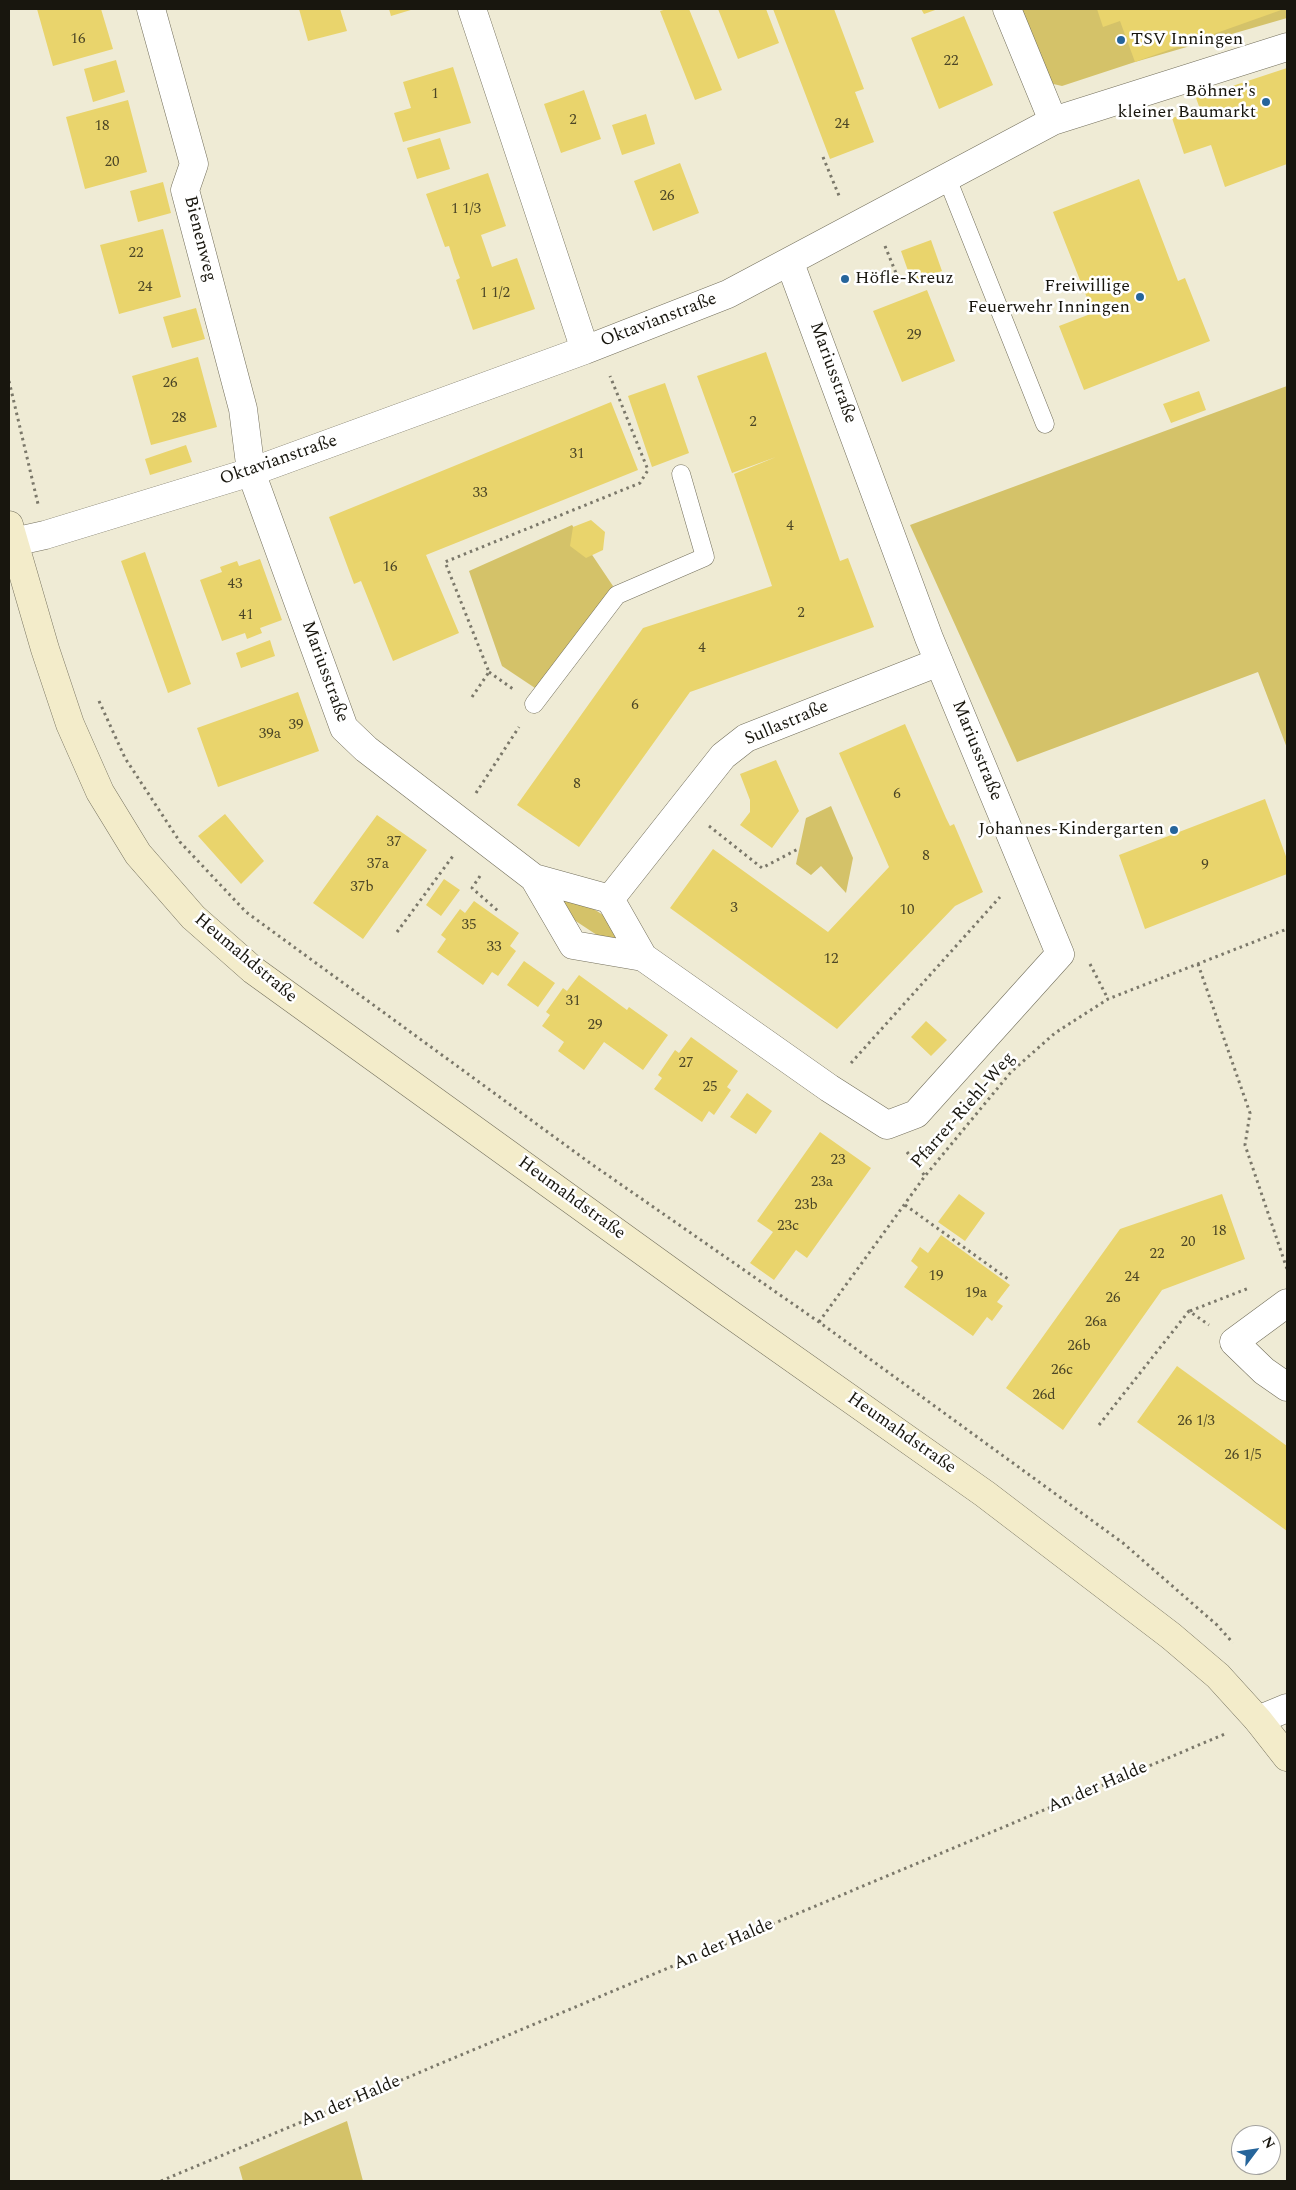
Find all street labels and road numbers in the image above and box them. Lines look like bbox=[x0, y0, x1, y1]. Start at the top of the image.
street label: Bienenweg bbox=[178, 194, 220, 284]
street label: Oktavianstraße bbox=[598, 289, 720, 353]
street label: Mariusstraße bbox=[804, 319, 860, 427]
street label: Oktavianstraße bbox=[217, 431, 341, 491]
street label: Mariusstraße bbox=[296, 618, 352, 726]
street label: Sullastraße bbox=[742, 697, 832, 751]
street label: Mariusstraße bbox=[946, 698, 1006, 804]
street label: Heumahdstraße bbox=[189, 910, 301, 1008]
street label: Pfarrer-Riehl-Weg bbox=[908, 1048, 1020, 1174]
street label: Heumahdstraße bbox=[513, 1153, 629, 1245]
street label: Heumahdstraße bbox=[842, 1388, 960, 1480]
street label: An der Halde bbox=[1045, 1757, 1151, 1819]
street label: An der Halde bbox=[671, 1914, 777, 1976]
street label: An der Halde bbox=[298, 2071, 404, 2133]

